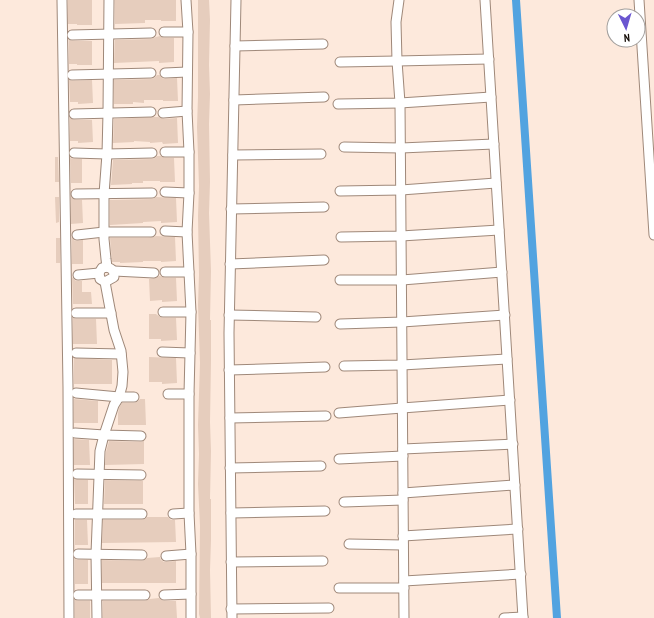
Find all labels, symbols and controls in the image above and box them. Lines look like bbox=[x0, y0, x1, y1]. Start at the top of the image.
north arrow bbox=[606, 8, 646, 48]
text: N bbox=[623, 31, 630, 45]

